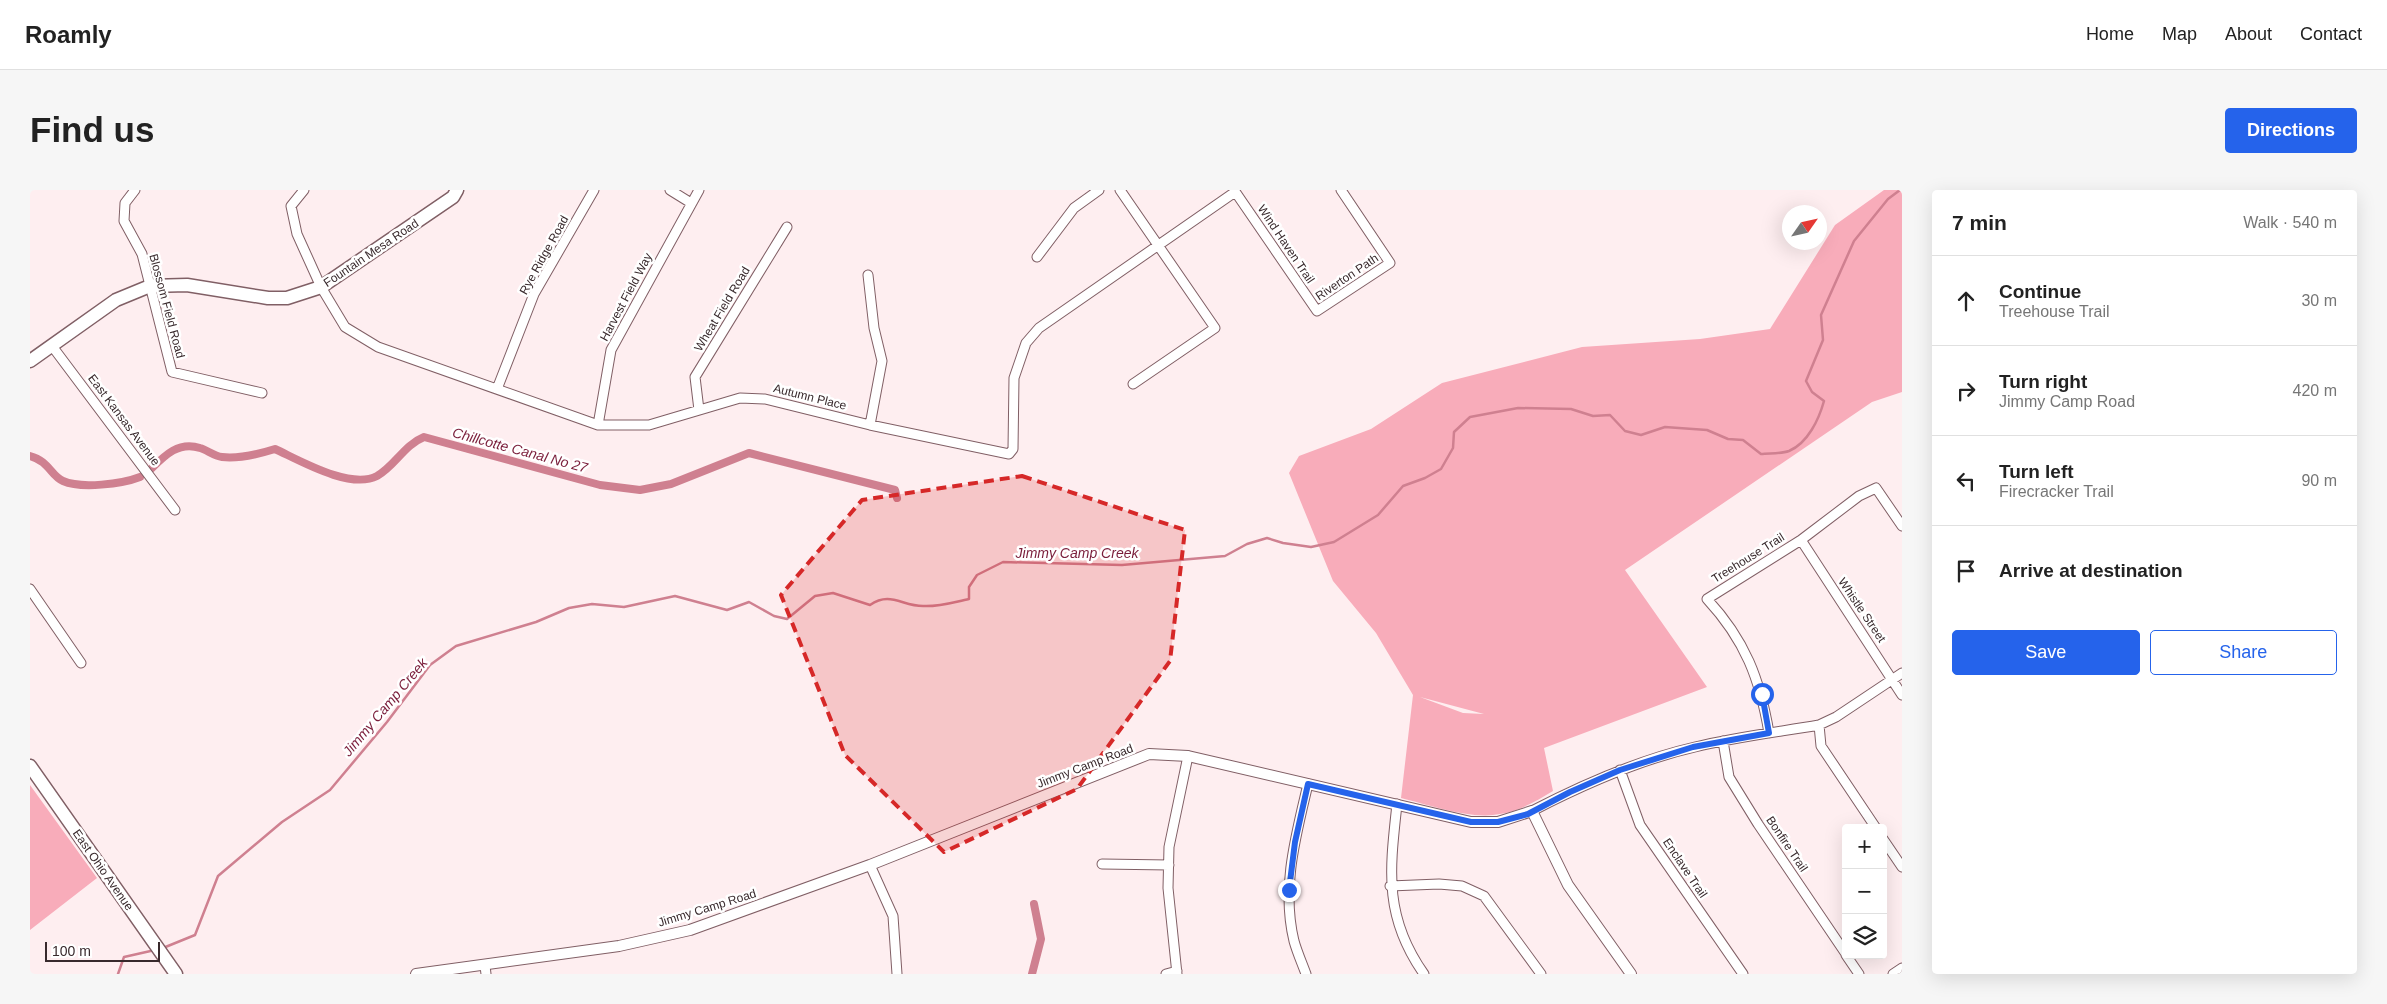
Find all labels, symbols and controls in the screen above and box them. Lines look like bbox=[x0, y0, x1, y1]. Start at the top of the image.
text: Roamly bbox=[25, 21, 112, 48]
text: Home bbox=[2086, 24, 2134, 44]
text: Map bbox=[2162, 24, 2197, 44]
text: About bbox=[2225, 24, 2272, 44]
text: Contact bbox=[2300, 24, 2362, 44]
button: Directions bbox=[2225, 108, 2357, 153]
text: Find us bbox=[30, 110, 154, 149]
street label: Wind Haven Trail bbox=[1255, 202, 1317, 286]
north arrow bbox=[1782, 205, 1827, 250]
text: 7 min bbox=[1952, 211, 2007, 234]
street label: Rye Ridge Road bbox=[517, 213, 571, 297]
text: Walk · 540 m bbox=[2243, 214, 2337, 231]
street label: Fountain Mesa Road bbox=[321, 216, 421, 290]
street label: Harvest Field Way bbox=[597, 251, 655, 343]
street label: Riverton Path bbox=[1313, 251, 1381, 303]
street label: Blossom Field Road bbox=[146, 252, 188, 360]
street label: Wheat Field Road bbox=[691, 264, 753, 354]
text: Continue bbox=[1999, 281, 2081, 302]
icon: ahead bbox=[1952, 287, 1980, 315]
text: 30 m bbox=[2301, 292, 2337, 309]
text: Treehouse Trail bbox=[1999, 303, 2110, 320]
text: Turn right bbox=[1999, 371, 2087, 392]
street label: East Kansas Avenue bbox=[85, 372, 163, 469]
icon: right bbox=[1952, 377, 1980, 405]
street label: Autumn Place bbox=[772, 381, 848, 413]
text: 420 m bbox=[2293, 382, 2337, 399]
text: Jimmy Camp Road bbox=[1999, 393, 2135, 410]
water label: Chillcotte Canal No 27 bbox=[451, 424, 591, 476]
text: Turn left bbox=[1999, 461, 2074, 482]
icon: left bbox=[1952, 467, 1980, 495]
text: 90 m bbox=[2301, 472, 2337, 489]
text: Firecracker Trail bbox=[1999, 483, 2114, 500]
street label: Treehouse Trail bbox=[1709, 530, 1787, 586]
water label: Jimmy Camp Creek bbox=[1015, 545, 1139, 561]
icon: arrive bbox=[1952, 557, 1980, 585]
text: Arrive at destination bbox=[1999, 560, 2183, 581]
street label: Whistle Street bbox=[1835, 575, 1889, 645]
button: Save bbox=[1952, 630, 2140, 675]
button: Share bbox=[2150, 630, 2337, 675]
water label: Jimmy Camp Creek bbox=[339, 654, 431, 760]
route start bbox=[1751, 683, 1774, 706]
street label: Jimmy Camp Road bbox=[1035, 741, 1135, 791]
street label: Bonfire Trail bbox=[1763, 814, 1811, 874]
map controls bbox=[1842, 824, 1887, 959]
button: + bbox=[1842, 824, 1887, 869]
street label: East Ohio Avenue bbox=[70, 827, 136, 914]
street label: Enclave Trail bbox=[1660, 836, 1710, 900]
button: − bbox=[1842, 869, 1887, 914]
route end bbox=[1278, 879, 1301, 902]
street label: Jimmy Camp Road bbox=[656, 886, 758, 930]
button: layers bbox=[1842, 914, 1887, 959]
scale bar bbox=[45, 939, 160, 962]
text: 100 m bbox=[52, 943, 91, 959]

